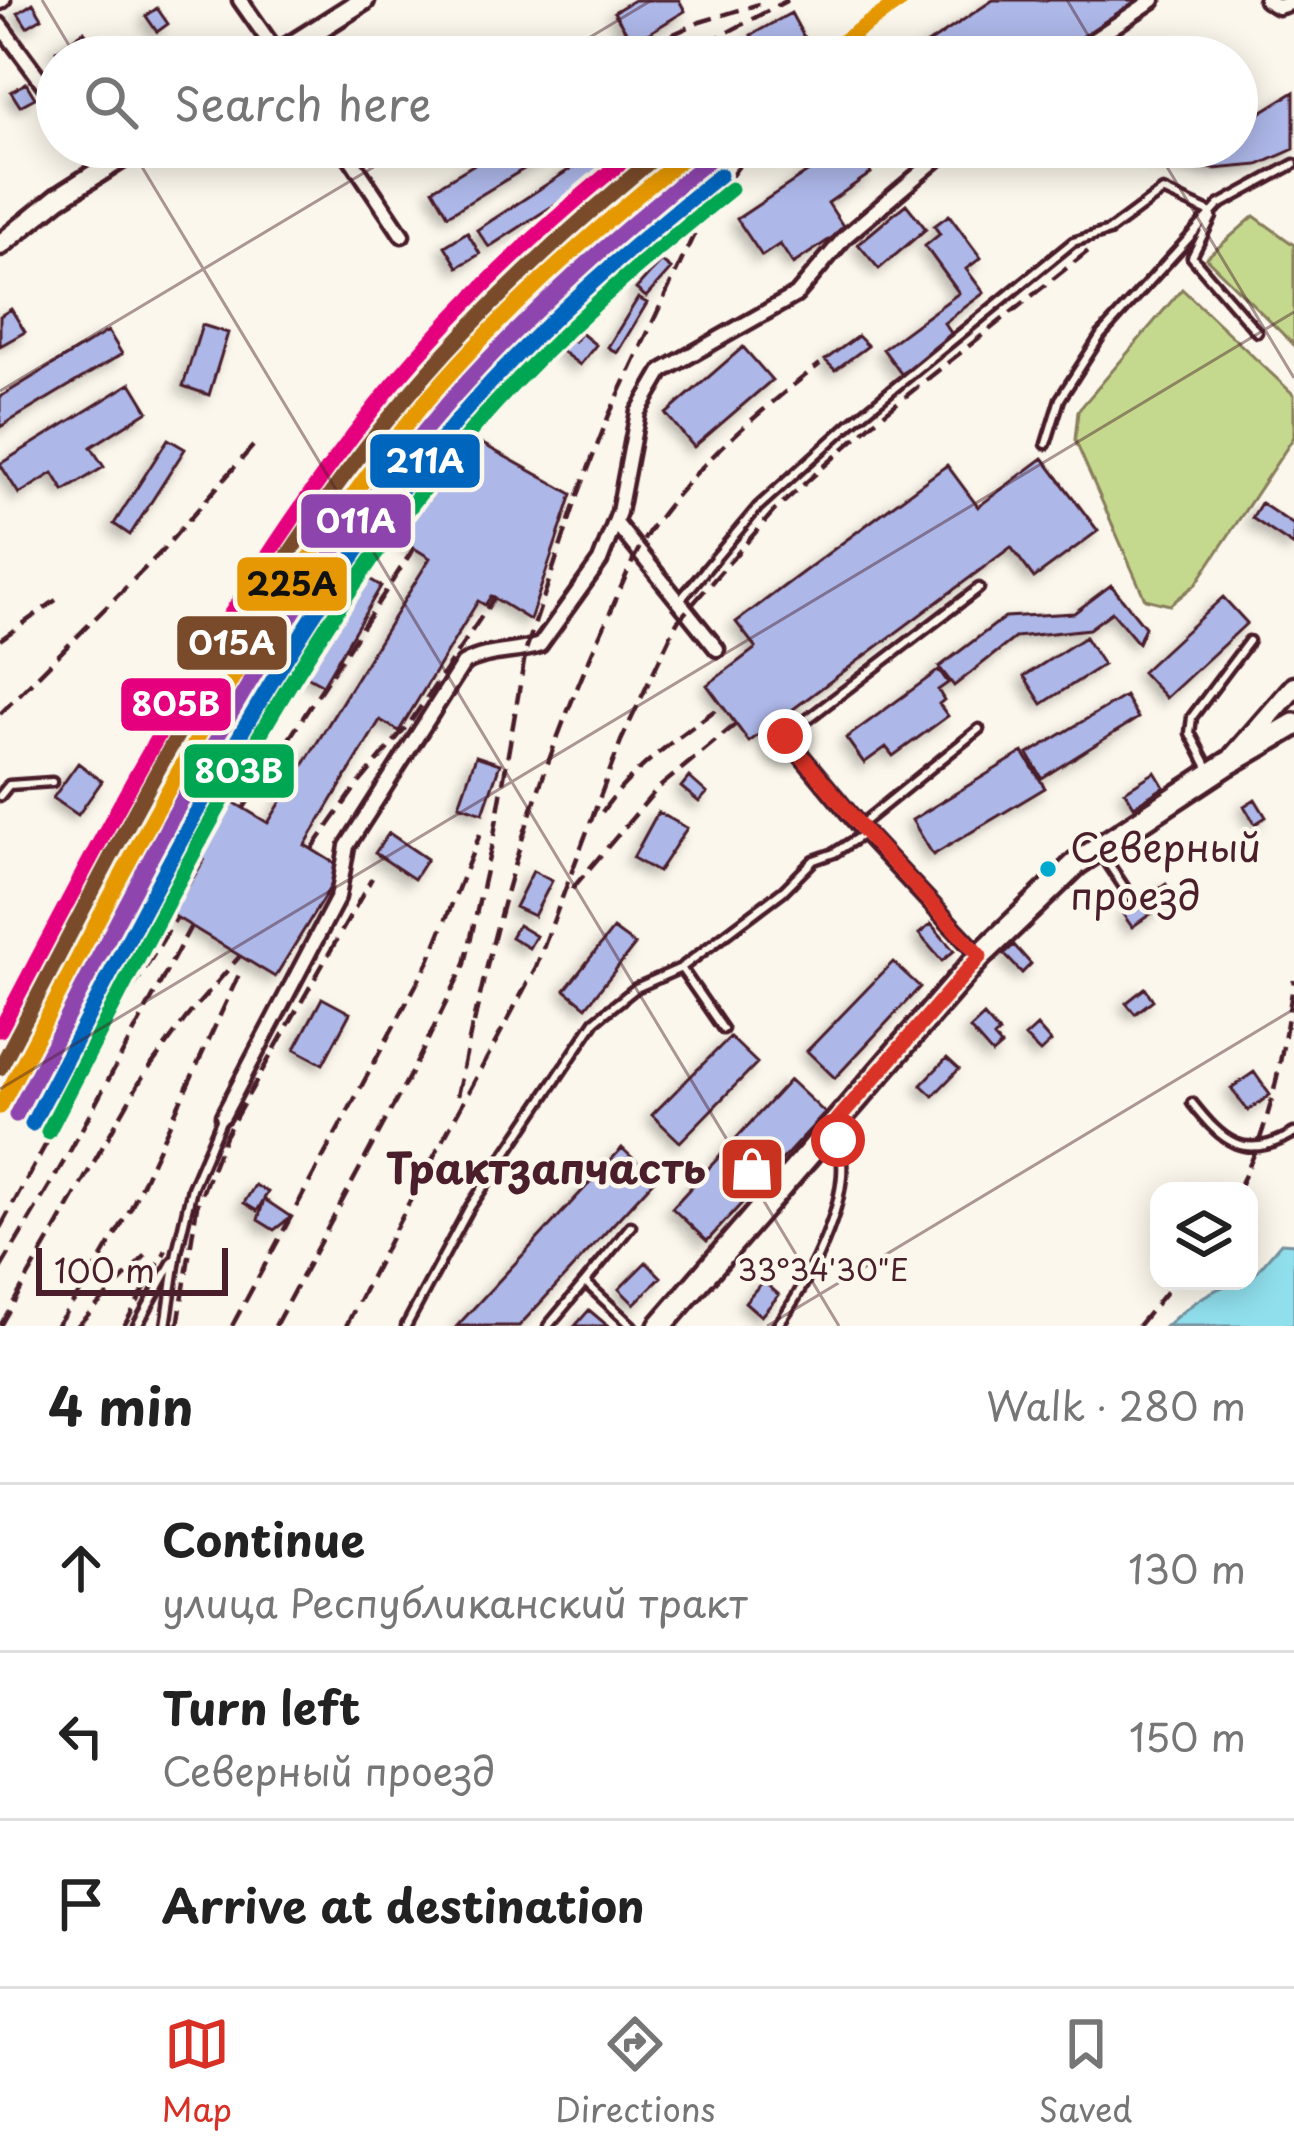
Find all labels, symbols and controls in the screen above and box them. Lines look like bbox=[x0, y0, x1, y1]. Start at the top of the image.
search box bbox=[36, 36, 1258, 168]
text: Search here bbox=[174, 68, 431, 136]
icon: search bbox=[78, 69, 144, 135]
line badge: 211А bbox=[368, 432, 482, 490]
text: 211А bbox=[385, 434, 465, 484]
line badge: 011А bbox=[299, 492, 413, 550]
text: 011А bbox=[316, 494, 396, 544]
line badge: 225А bbox=[235, 555, 349, 613]
text: 225А bbox=[246, 557, 338, 607]
line badge: 015А bbox=[175, 614, 289, 672]
text: 015А bbox=[188, 616, 276, 666]
line badge: 805В bbox=[119, 676, 233, 733]
text: 805В bbox=[132, 677, 220, 727]
route end bbox=[758, 709, 812, 763]
line badge: 803В bbox=[182, 742, 296, 800]
text: 803В bbox=[195, 744, 283, 794]
place label: Северный проезд bbox=[1070, 816, 1261, 923]
marker: Северный проезд bbox=[1037, 858, 1059, 880]
route start bbox=[811, 1113, 865, 1167]
shop icon: Трактзапчасть bbox=[717, 1134, 787, 1204]
place label: Трактзапчасть bbox=[386, 1135, 706, 1198]
map controls bbox=[1150, 1182, 1258, 1290]
button: layers bbox=[1150, 1182, 1258, 1290]
scale bar bbox=[36, 1242, 228, 1295]
text: 100 m bbox=[54, 1244, 155, 1294]
text: 33°34'30"E bbox=[738, 1246, 908, 1291]
text: 4 min bbox=[48, 1366, 193, 1443]
text: Walk · 280 m bbox=[986, 1375, 1246, 1434]
text: Continue bbox=[162, 1504, 365, 1572]
icon: ahead bbox=[48, 1535, 114, 1601]
text: 130 m bbox=[1128, 1538, 1246, 1597]
text: улица Республиканский тракт bbox=[162, 1572, 747, 1631]
text: Turn left bbox=[162, 1672, 361, 1740]
icon: left bbox=[48, 1703, 114, 1769]
text: 150 m bbox=[1129, 1706, 1246, 1765]
text: Северный проезд bbox=[162, 1740, 495, 1799]
text: Arrive at destination bbox=[162, 1870, 645, 1938]
icon: arrive bbox=[48, 1871, 114, 1937]
tab: Map bbox=[162, 2011, 232, 2133]
tab: Directions bbox=[555, 2011, 716, 2133]
tab: Saved bbox=[1039, 2011, 1132, 2133]

